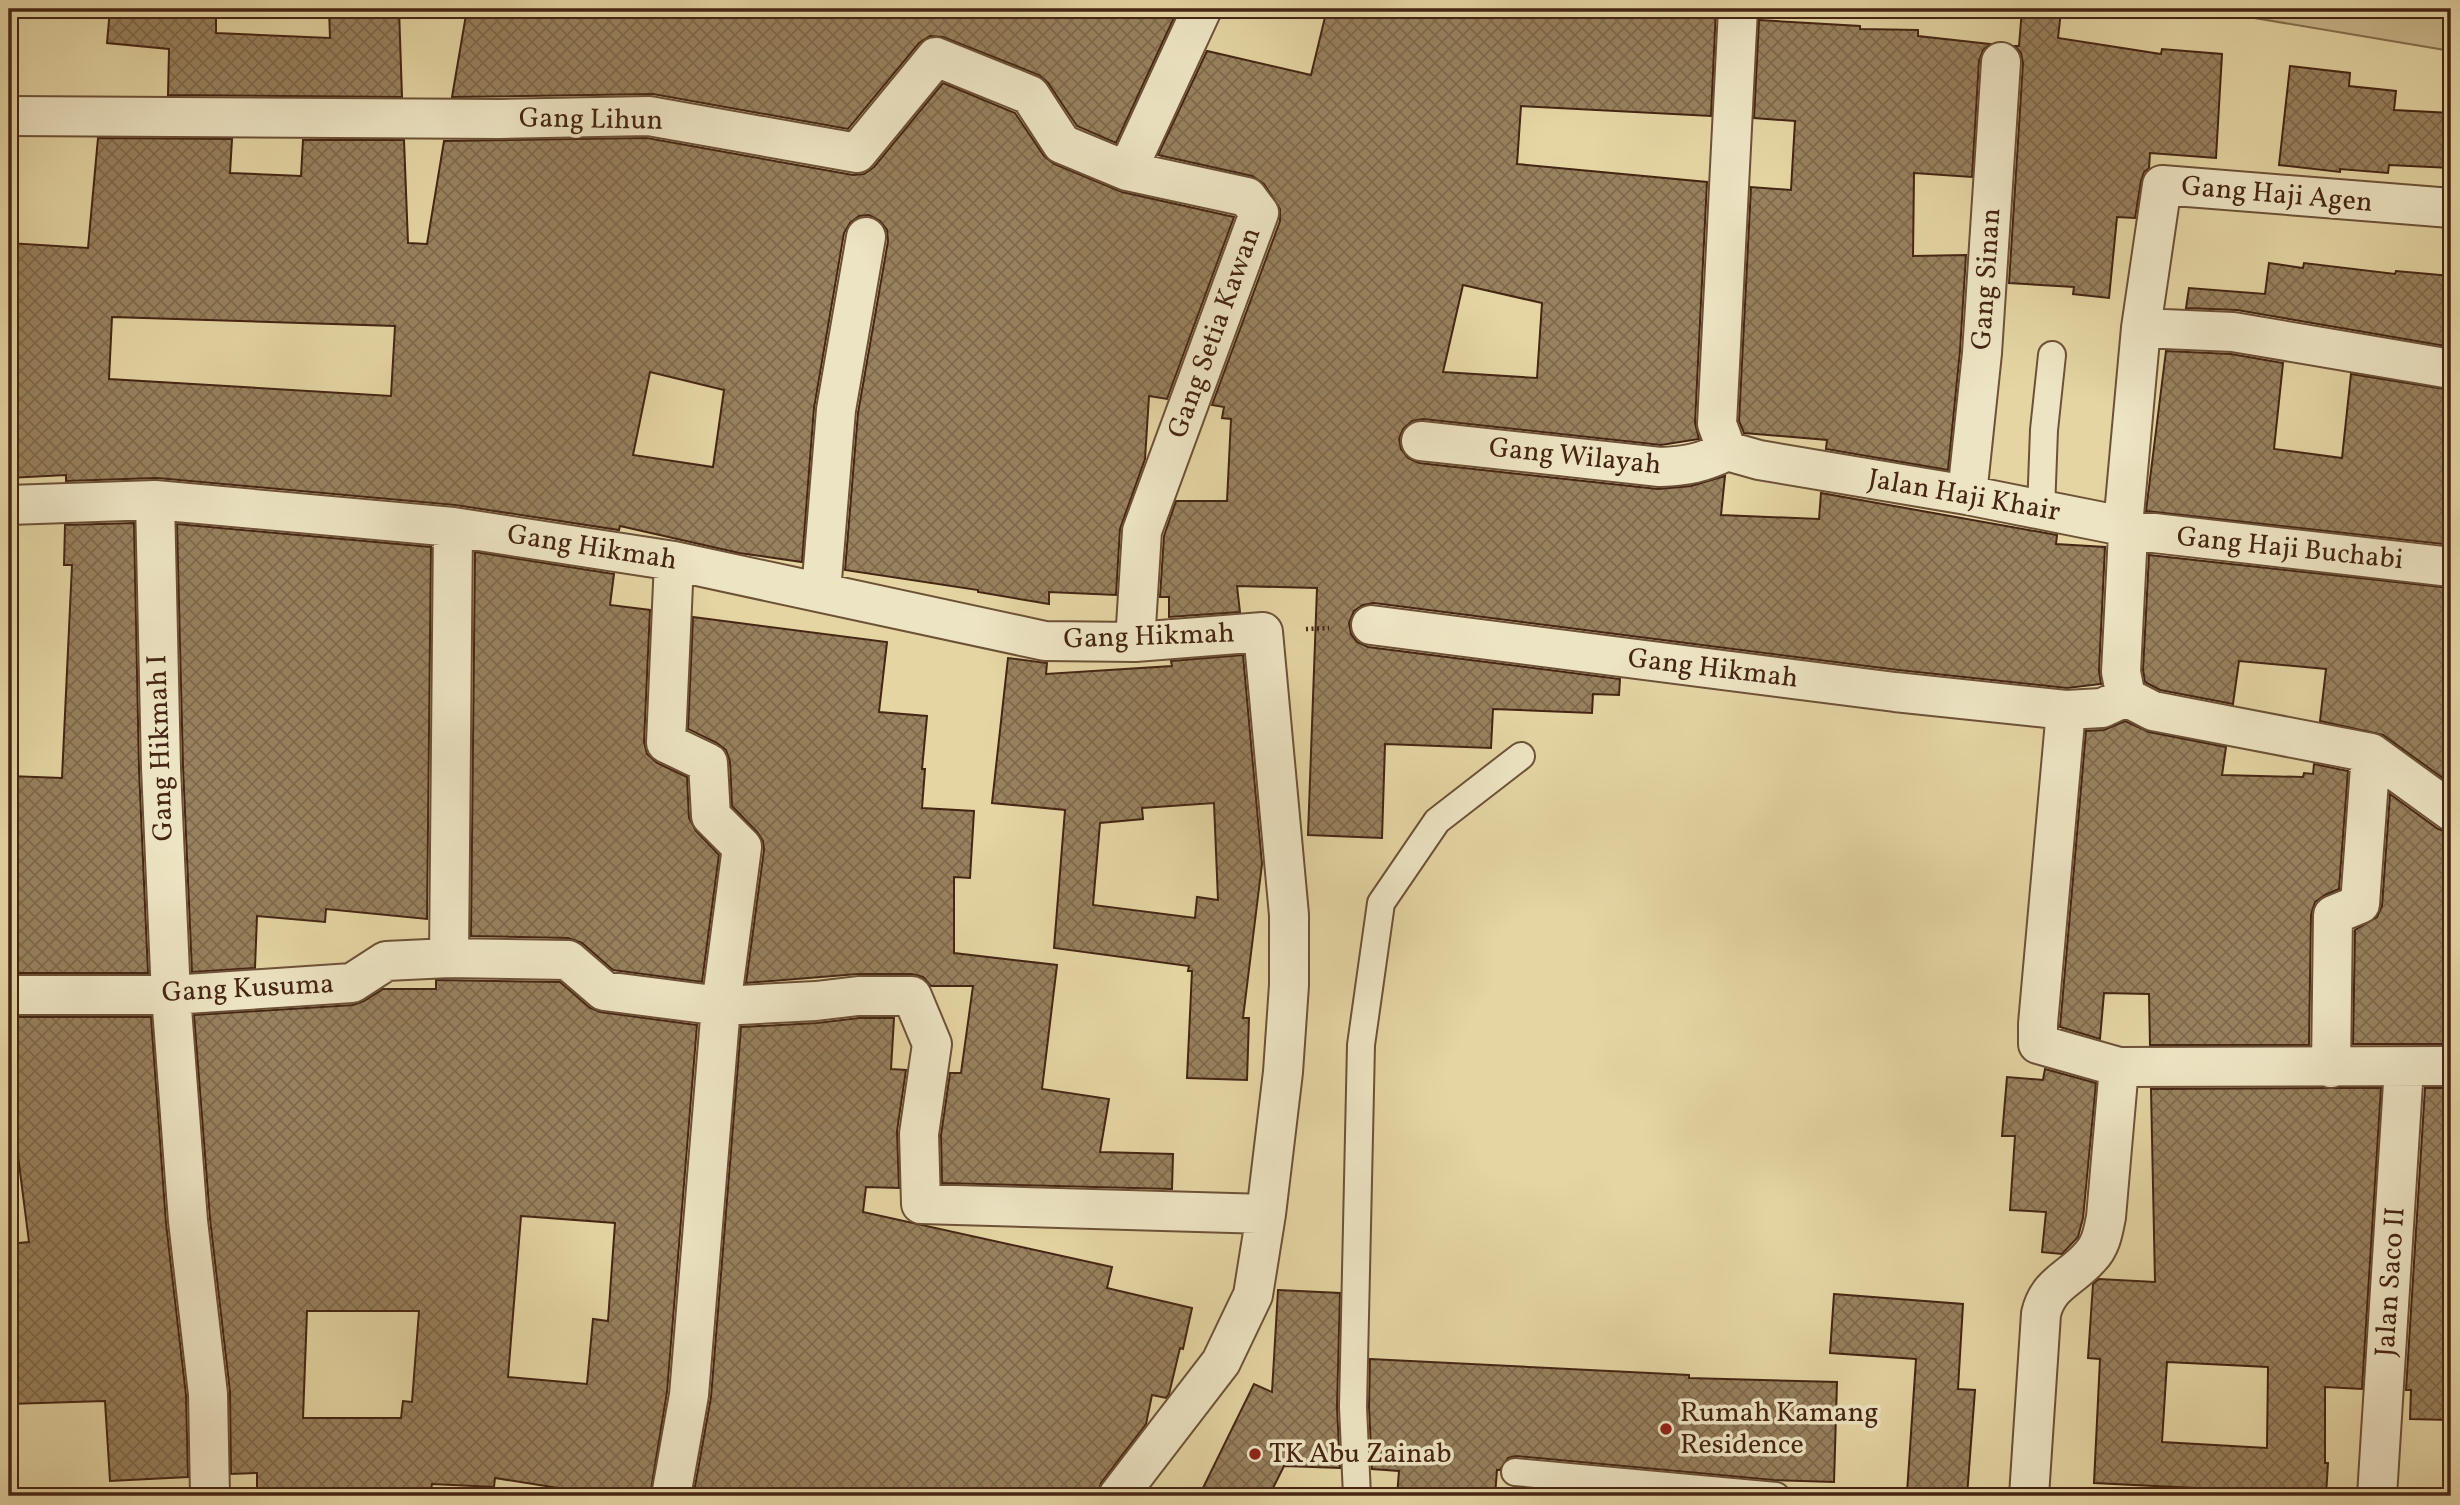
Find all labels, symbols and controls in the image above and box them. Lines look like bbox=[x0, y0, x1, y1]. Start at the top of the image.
street label: Gang Lihun bbox=[518, 99, 664, 141]
street label: Gang Haji Agen bbox=[2180, 167, 2374, 223]
street label: Gang Sinan bbox=[1963, 207, 2011, 351]
street label: Gang Setia Kawan bbox=[1159, 222, 1271, 444]
street label: Gang Wilayah bbox=[1487, 429, 1663, 485]
street label: Jalan Haji Khair bbox=[1865, 460, 2063, 532]
street label: Gang Hikmah bbox=[504, 515, 680, 581]
street label: Gang Haji Buchabi bbox=[2175, 518, 2405, 580]
street label: Gang Hikmah bbox=[1063, 615, 1235, 659]
street label: Gang Hikmah bbox=[1626, 639, 1800, 699]
street label: Gang Hikmah I bbox=[138, 654, 184, 842]
street label: Gang Kusuma bbox=[161, 965, 335, 1013]
street label: Jalan Saco II bbox=[2366, 1206, 2416, 1358]
place label: Rumah Kamang Residence bbox=[1680, 1394, 1879, 1465]
marker: Rumah Kamang Residence bbox=[1658, 1421, 1674, 1437]
place label: TK Abu Zainab bbox=[1269, 1435, 1452, 1474]
marker: TK Abu Zainab bbox=[1247, 1446, 1263, 1462]

